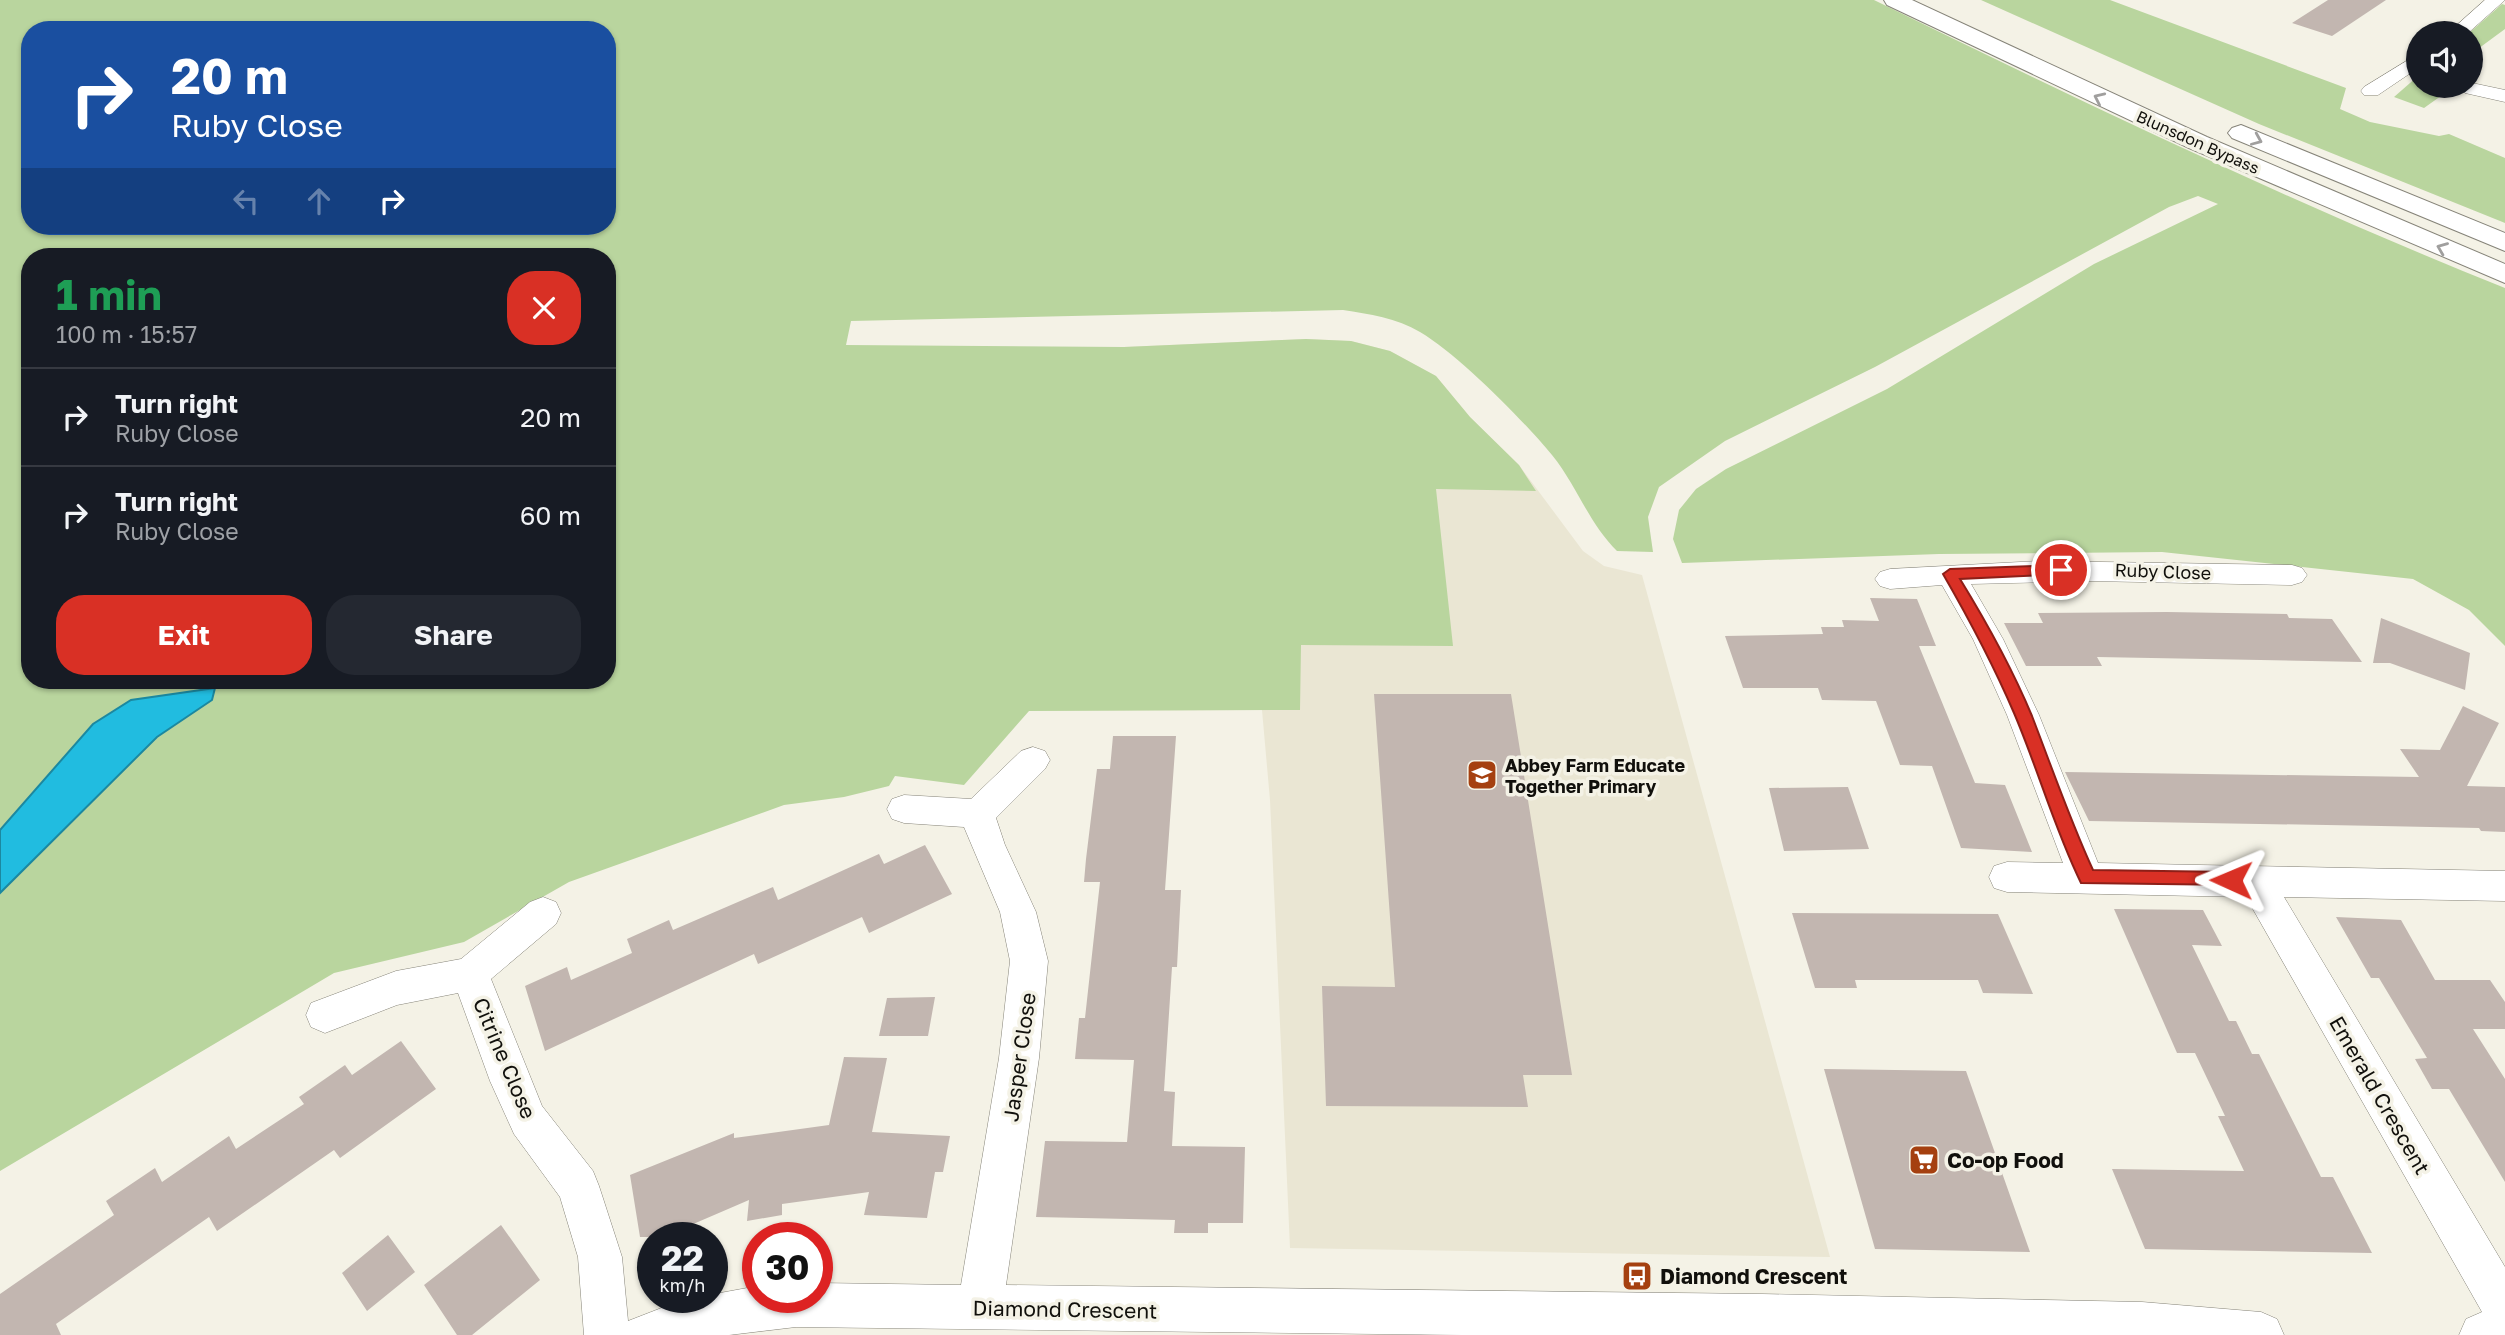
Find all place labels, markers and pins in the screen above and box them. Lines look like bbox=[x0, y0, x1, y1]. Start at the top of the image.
pin bbox=[2031, 540, 2091, 600]
place label: Abbey Farm Educate Together Primary bbox=[1505, 754, 1685, 797]
school or university icon: Abbey Farm Educate Together Primary bbox=[1465, 758, 1499, 792]
supermarket icon: Co-op Food bbox=[1907, 1143, 1941, 1177]
place label: Co-op Food bbox=[1947, 1147, 2064, 1173]
bus stop icon: Diamond Crescent bbox=[1620, 1259, 1654, 1293]
place label: Diamond Crescent bbox=[1660, 1263, 1847, 1289]

